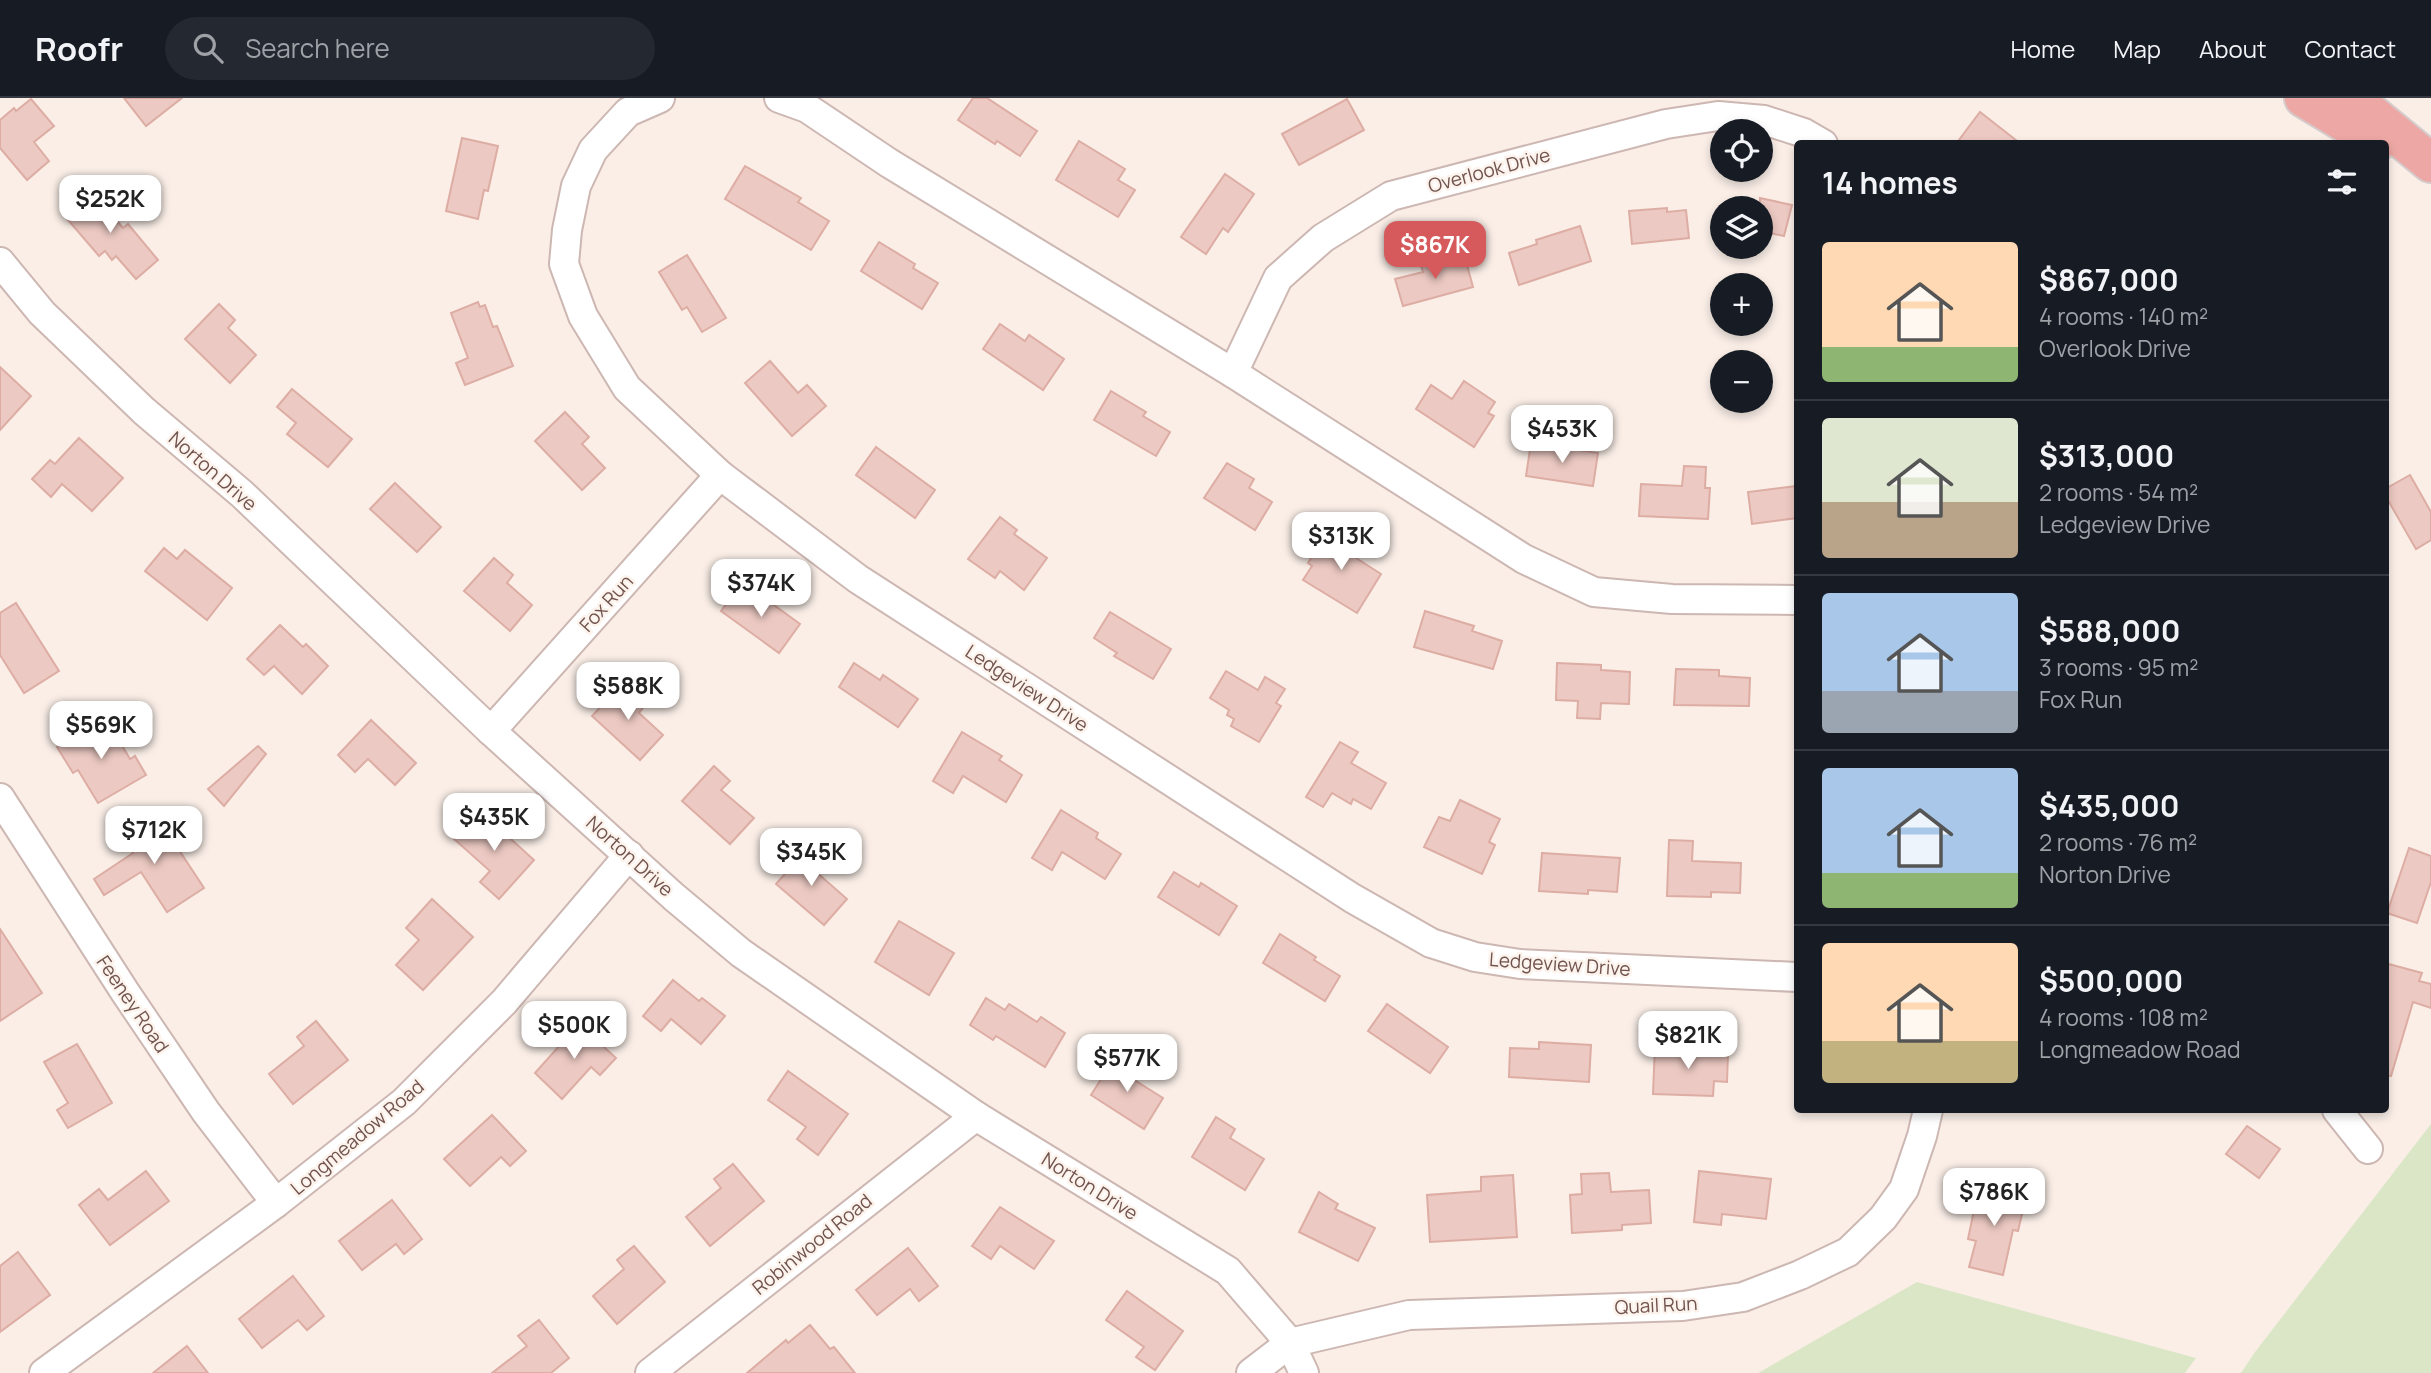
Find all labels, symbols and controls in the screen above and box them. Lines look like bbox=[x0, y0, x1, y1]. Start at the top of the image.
search box bbox=[165, 17, 655, 80]
text: Roofr bbox=[35, 26, 123, 71]
icon: search bbox=[189, 29, 227, 67]
text: Search here bbox=[245, 30, 390, 66]
text: Home bbox=[2010, 32, 2075, 65]
text: Map bbox=[2113, 32, 2161, 65]
text: About bbox=[2199, 32, 2267, 65]
text: Contact bbox=[2305, 32, 2396, 65]
map controls bbox=[1710, 119, 1773, 413]
button: locate bbox=[1710, 119, 1773, 182]
street label: Overlook Drive bbox=[1425, 141, 1553, 199]
text: 14 homes bbox=[1822, 162, 1958, 203]
icon: filters bbox=[2323, 163, 2361, 201]
pin: $252K bbox=[61, 176, 159, 235]
text: $252K bbox=[75, 182, 145, 214]
button: layers bbox=[1710, 196, 1773, 259]
pin: $867K bbox=[1386, 222, 1484, 281]
text: $867K bbox=[1400, 228, 1470, 260]
text: $867,000 bbox=[2039, 259, 2179, 300]
icon: home bbox=[1878, 270, 1962, 354]
button: + bbox=[1710, 273, 1773, 336]
text: 4 rooms · 140 m² bbox=[2039, 300, 2208, 332]
text: Overlook Drive bbox=[2039, 332, 2191, 364]
button: − bbox=[1710, 350, 1773, 413]
pin: $453K bbox=[1513, 406, 1611, 465]
text: $453K bbox=[1527, 412, 1597, 444]
street label: Norton Drive bbox=[163, 425, 263, 517]
text: $313,000 bbox=[2039, 435, 2174, 476]
icon: home bbox=[1878, 446, 1962, 530]
text: 2 rooms · 54 m² bbox=[2039, 476, 2198, 508]
text: Ledgeview Drive bbox=[2039, 508, 2210, 540]
pin: $313K bbox=[1292, 512, 1390, 572]
text: $313K bbox=[1308, 519, 1374, 551]
pin: $374K bbox=[712, 560, 810, 619]
text: $374K bbox=[727, 566, 795, 598]
street label: Fox Run bbox=[573, 569, 639, 637]
text: $588,000 bbox=[2039, 610, 2181, 651]
icon: home bbox=[1878, 621, 1962, 705]
street label: Ledgeview Drive bbox=[961, 639, 1093, 737]
text: 3 rooms · 95 m² bbox=[2039, 651, 2198, 683]
pin: $588K bbox=[579, 662, 677, 722]
text: $588K bbox=[593, 669, 663, 701]
text: Fox Run bbox=[2039, 683, 2122, 715]
pin: $569K bbox=[52, 702, 150, 761]
text: $569K bbox=[66, 708, 136, 740]
text: $435,000 bbox=[2039, 785, 2179, 826]
pin: $435K bbox=[445, 794, 543, 853]
icon: home bbox=[1878, 796, 1962, 880]
text: $435K bbox=[459, 800, 529, 832]
pin: $712K bbox=[105, 806, 203, 866]
street label: Norton Drive bbox=[581, 810, 679, 902]
text: $712K bbox=[121, 813, 187, 845]
text: 2 rooms · 76 m² bbox=[2039, 826, 2197, 858]
pin: $345K bbox=[762, 828, 860, 888]
text: $345K bbox=[776, 835, 846, 867]
text: Norton Drive bbox=[2039, 858, 2171, 890]
street label: Ledgeview Drive bbox=[1488, 946, 1632, 982]
street label: Feeney Road bbox=[91, 950, 175, 1058]
text: $500,000 bbox=[2039, 960, 2183, 1001]
icon: home bbox=[1878, 971, 1962, 1055]
text: 4 rooms · 108 m² bbox=[2039, 1001, 2208, 1033]
pin: $500K bbox=[525, 1002, 623, 1061]
text: $500K bbox=[537, 1008, 611, 1040]
pin: $821K bbox=[1639, 1012, 1737, 1071]
text: $821K bbox=[1654, 1018, 1722, 1050]
text: Longmeadow Road bbox=[2039, 1033, 2241, 1065]
pin: $577K bbox=[1078, 1034, 1176, 1094]
text: $577K bbox=[1093, 1041, 1161, 1073]
street label: Longmeadow Road bbox=[285, 1074, 429, 1200]
street label: Norton Drive bbox=[1037, 1146, 1143, 1226]
pin: $786K bbox=[1945, 1168, 2043, 1228]
text: $786K bbox=[1959, 1175, 2029, 1207]
street label: Robinwood Road bbox=[747, 1188, 877, 1300]
street label: Quail Run bbox=[1614, 1290, 1698, 1320]

